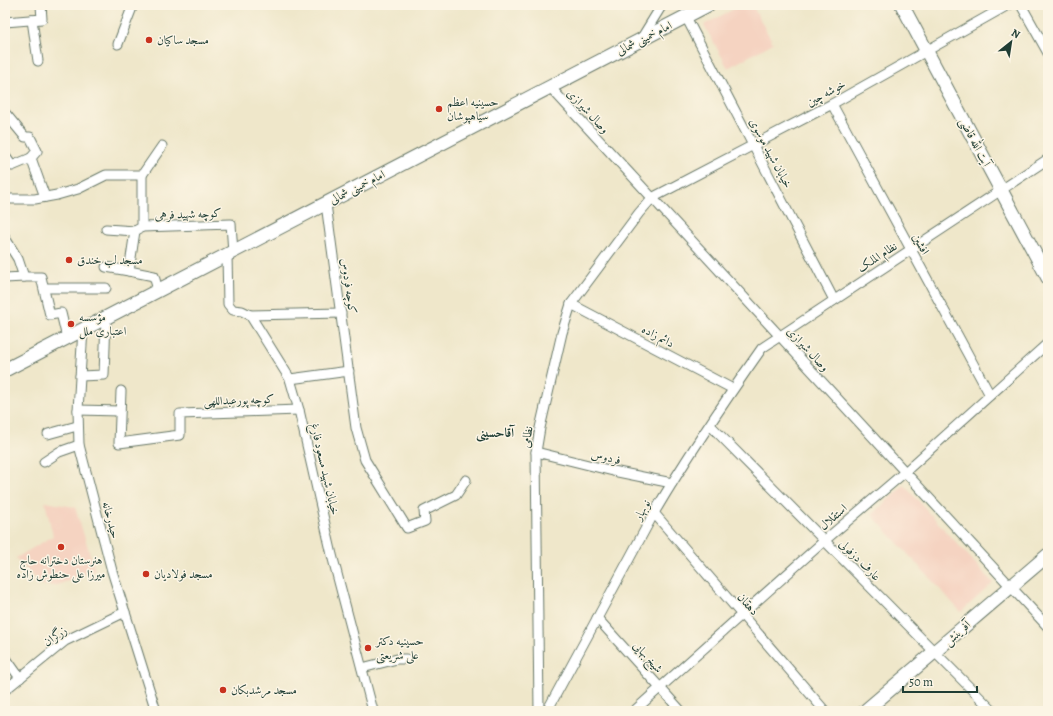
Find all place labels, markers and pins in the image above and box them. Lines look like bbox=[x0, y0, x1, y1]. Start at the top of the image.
place label: مسجد ساکیان bbox=[157, 32, 209, 48]
marker: مسجد ساکیان bbox=[144, 35, 154, 45]
place label: حسینیه اعظم سیاهپوشان bbox=[447, 94, 499, 124]
marker: حسینیه اعظم سیاهپوشان bbox=[434, 104, 444, 114]
place label: مسجد لب خندق bbox=[77, 252, 143, 268]
marker: مسجد لب خندق bbox=[64, 255, 74, 265]
place label: مؤسسه اعتباری ملل bbox=[79, 309, 127, 340]
marker: مؤسسه اعتباری ملل bbox=[66, 319, 76, 329]
marker: هنرستان دخترانه حاج میرزا علی حنطوش زاده bbox=[56, 542, 66, 552]
place label: هنرستان دخترانه حاج میرزا علی حنطوش زاده bbox=[16, 552, 106, 583]
place label: مسجد فولادیان bbox=[154, 566, 213, 582]
marker: مسجد فولادیان bbox=[141, 569, 151, 579]
place label: حسینیه دکتر علی شریعتی bbox=[374, 633, 424, 664]
marker: حسینیه دکتر علی شریعتی bbox=[363, 643, 373, 653]
place label: مسجد مرشدبکان bbox=[231, 682, 297, 699]
marker: مسجد مرشدبکان bbox=[218, 685, 228, 695]

